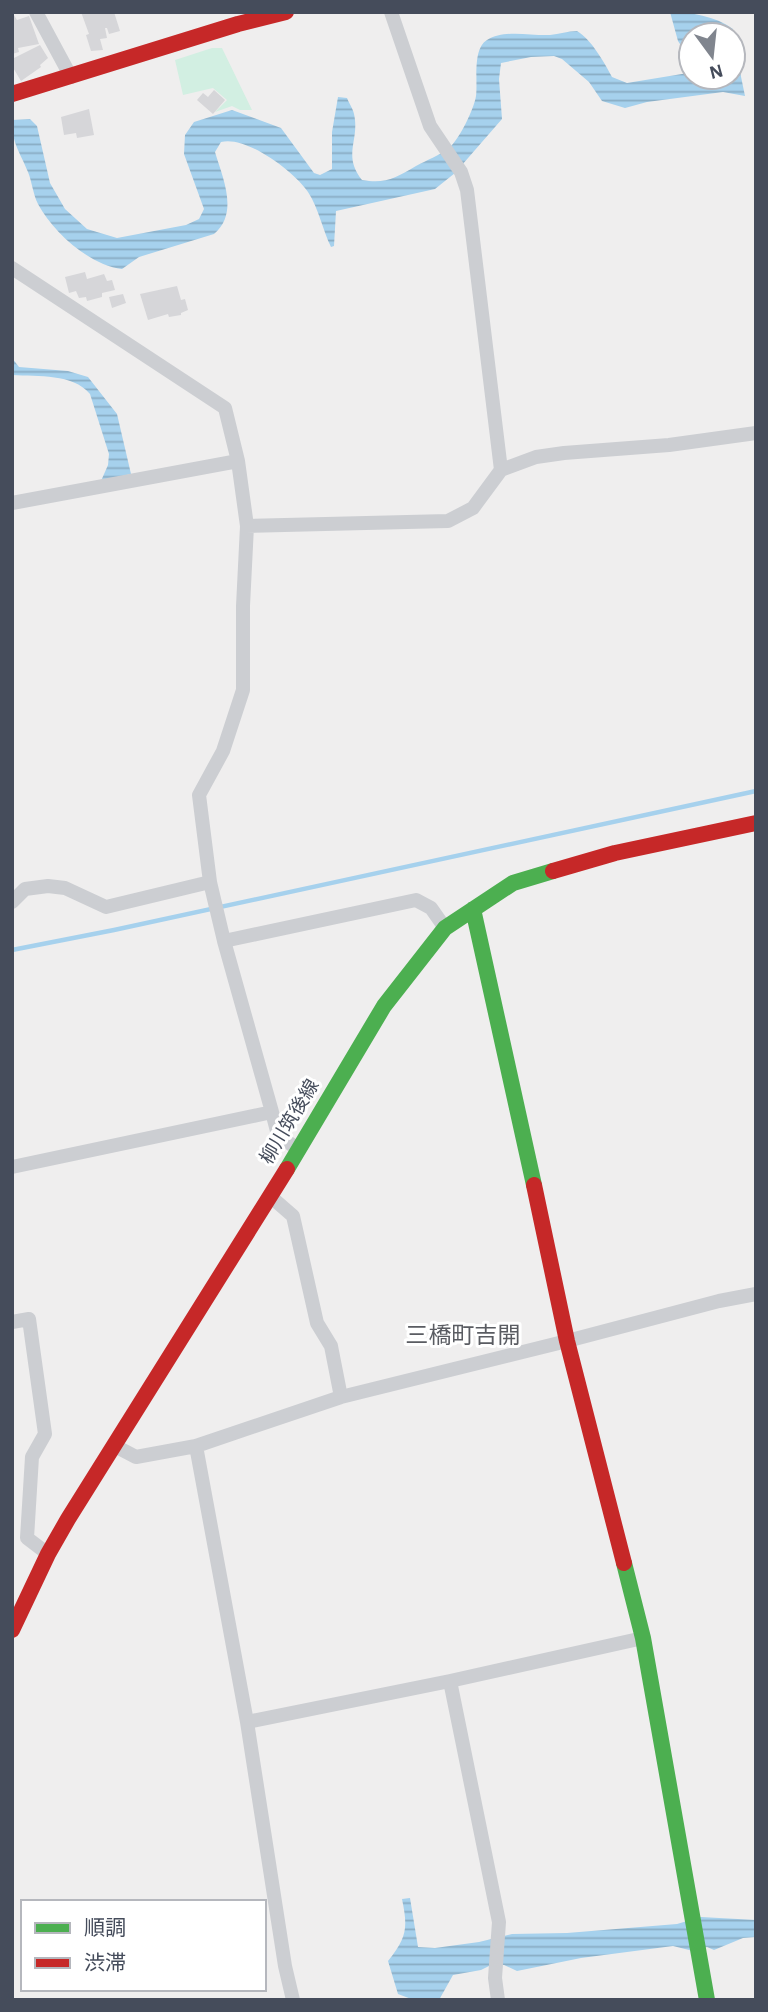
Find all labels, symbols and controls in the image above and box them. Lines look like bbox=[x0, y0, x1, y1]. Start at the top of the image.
north arrow bbox=[677, 21, 747, 91]
text: N bbox=[707, 60, 725, 82]
street label: 柳川筑後線 bbox=[256, 1075, 323, 1168]
district label: 三橋町吉開 bbox=[406, 1323, 521, 1348]
legend bbox=[21, 1900, 266, 1991]
text: 順調 bbox=[84, 1917, 126, 1939]
text: 渋滞 bbox=[84, 1952, 126, 1974]

